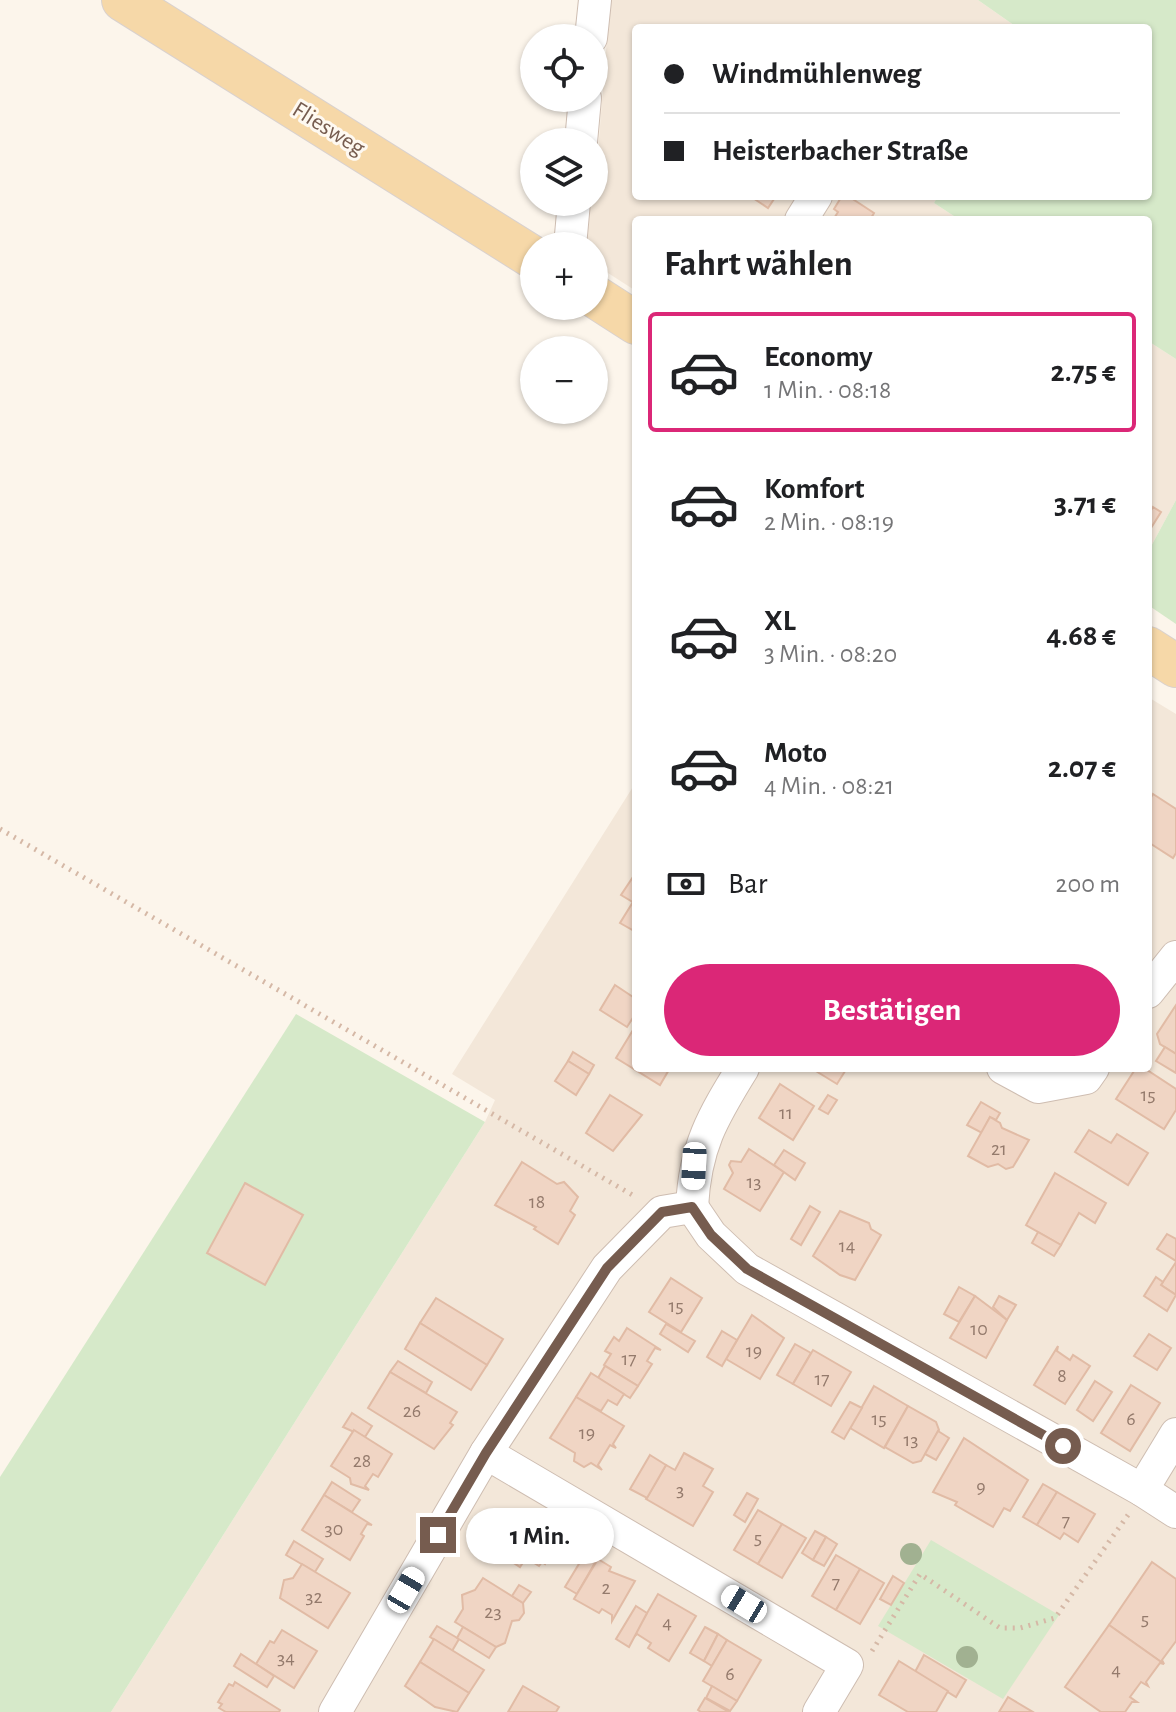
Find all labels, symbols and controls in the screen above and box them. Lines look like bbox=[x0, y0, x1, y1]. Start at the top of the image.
map controls bbox=[520, 24, 608, 424]
button: locate bbox=[520, 24, 608, 112]
text: Windmühlenweg bbox=[712, 59, 921, 89]
street label: Fliesweg bbox=[288, 97, 369, 160]
button: layers bbox=[520, 128, 608, 216]
text: Heisterbacher Straße bbox=[712, 136, 968, 166]
button: + bbox=[520, 232, 608, 320]
text: Fahrt wählen bbox=[664, 246, 853, 282]
button: − bbox=[520, 336, 608, 424]
icon: car bbox=[668, 336, 740, 408]
text: Economy bbox=[764, 342, 873, 372]
text: 2.75 € bbox=[1051, 357, 1116, 387]
text: 1 Min. · 08:18 bbox=[764, 377, 891, 403]
icon: car bbox=[668, 468, 740, 540]
text: Komfort bbox=[764, 474, 864, 504]
text: 3.71 € bbox=[1054, 489, 1116, 519]
text: 2 Min. · 08:19 bbox=[764, 509, 894, 535]
icon: car bbox=[668, 600, 740, 672]
text: XL bbox=[764, 606, 796, 636]
text: 4.68 € bbox=[1046, 621, 1116, 651]
text: 3 Min. · 08:20 bbox=[764, 641, 897, 667]
icon: car bbox=[668, 732, 740, 804]
text: Moto bbox=[764, 738, 827, 768]
text: 2.07 € bbox=[1048, 753, 1116, 783]
text: 4 Min. · 08:21 bbox=[764, 773, 894, 799]
icon: cash bbox=[664, 862, 708, 906]
text: Bar bbox=[728, 869, 767, 899]
text: 200 m bbox=[1056, 871, 1120, 897]
button: Bestätigen bbox=[664, 964, 1120, 1056]
house number: 15 bbox=[1140, 1085, 1156, 1105]
house number: 11 bbox=[779, 1103, 793, 1123]
house number: 21 bbox=[991, 1139, 1007, 1159]
car bbox=[681, 1141, 707, 1191]
house number: 13 bbox=[746, 1172, 762, 1192]
house number: 18 bbox=[529, 1192, 545, 1212]
house number: 14 bbox=[839, 1236, 855, 1256]
house number: 15 bbox=[668, 1296, 684, 1316]
house number: 10 bbox=[970, 1319, 988, 1339]
house number: 19 bbox=[746, 1341, 762, 1361]
house number: 17 bbox=[621, 1349, 637, 1369]
house number: 8 bbox=[1057, 1366, 1067, 1386]
house number: 17 bbox=[814, 1369, 830, 1389]
house number: 26 bbox=[403, 1401, 421, 1421]
house number: 15 bbox=[871, 1409, 887, 1429]
house number: 6 bbox=[1126, 1409, 1136, 1429]
house number: 19 bbox=[579, 1423, 595, 1443]
route start bbox=[1045, 1428, 1081, 1464]
house number: 13 bbox=[903, 1430, 919, 1450]
house number: 28 bbox=[353, 1451, 371, 1471]
house number: 9 bbox=[976, 1477, 986, 1497]
house number: 3 bbox=[676, 1480, 684, 1500]
callout: 1 Min. bbox=[466, 1507, 614, 1563]
house number: 7 bbox=[1062, 1511, 1070, 1531]
route end bbox=[420, 1517, 456, 1553]
house number: 30 bbox=[325, 1519, 343, 1539]
text: 1 Min. bbox=[510, 1523, 570, 1549]
house number: 5 bbox=[754, 1528, 762, 1548]
car bbox=[384, 1563, 428, 1617]
house number: 7 bbox=[832, 1573, 840, 1593]
house number: 2 bbox=[601, 1578, 611, 1598]
car bbox=[717, 1581, 771, 1627]
house number: 32 bbox=[305, 1587, 323, 1607]
house number: 23 bbox=[484, 1602, 502, 1622]
house number: 5 bbox=[1141, 1609, 1149, 1629]
house number: 4 bbox=[662, 1613, 672, 1633]
house number: 34 bbox=[277, 1648, 295, 1668]
house number: 4 bbox=[1111, 1660, 1121, 1680]
house number: 6 bbox=[725, 1664, 735, 1684]

